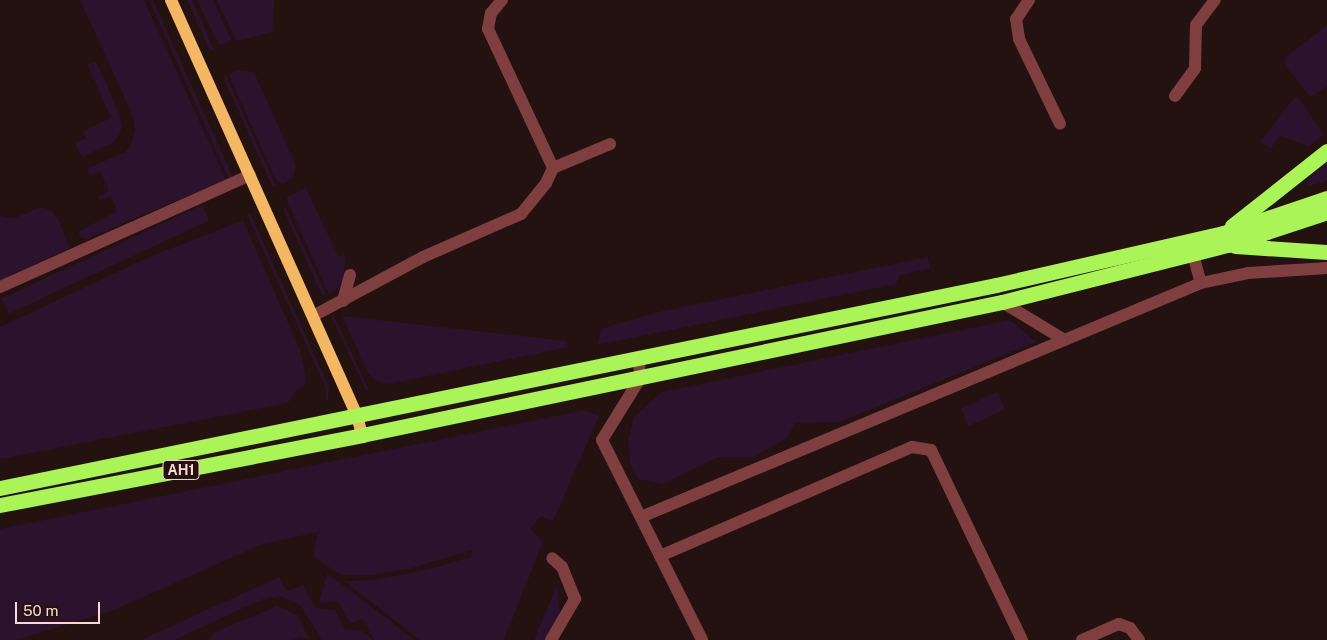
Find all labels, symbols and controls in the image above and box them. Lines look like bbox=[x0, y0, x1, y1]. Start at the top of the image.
road number: AH1 bbox=[162, 458, 200, 482]
scale bar bbox=[18, 592, 102, 624]
text: 50 m bbox=[23, 602, 58, 619]

